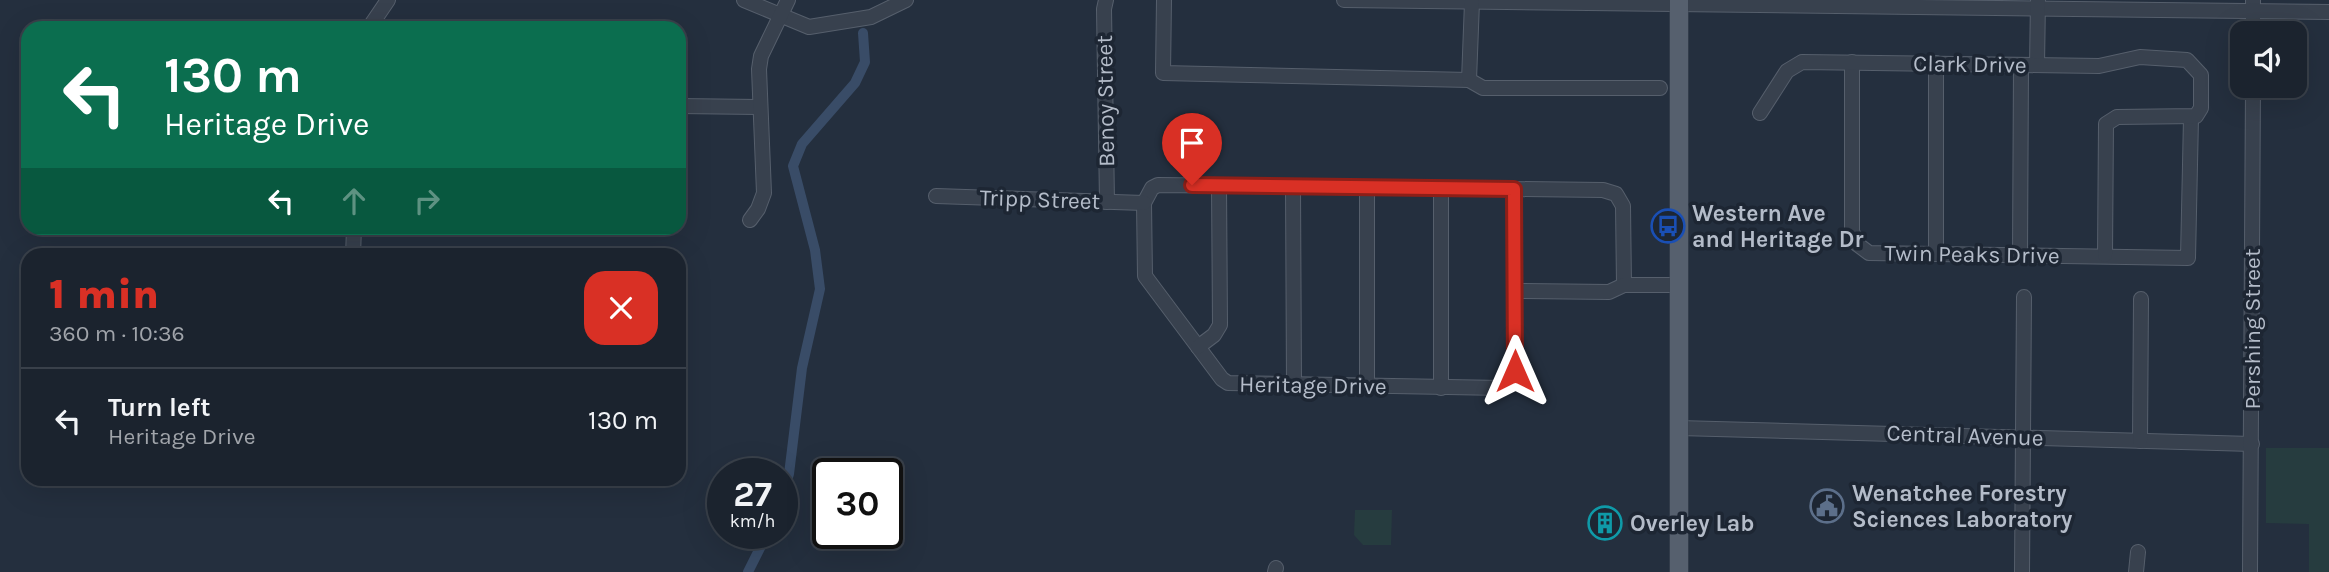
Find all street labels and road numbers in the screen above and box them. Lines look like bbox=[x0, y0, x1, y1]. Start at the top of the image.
street label: Benoy Street bbox=[1091, 34, 1120, 167]
street label: Clark Drive bbox=[1913, 50, 2027, 79]
street label: Tripp Street bbox=[979, 184, 1101, 215]
street label: Twin Peaks Drive bbox=[1884, 239, 2060, 270]
street label: Pershing Street bbox=[2239, 248, 2266, 410]
street label: Heritage Drive bbox=[1239, 371, 1387, 400]
street label: Central Avenue bbox=[1886, 419, 2044, 452]

